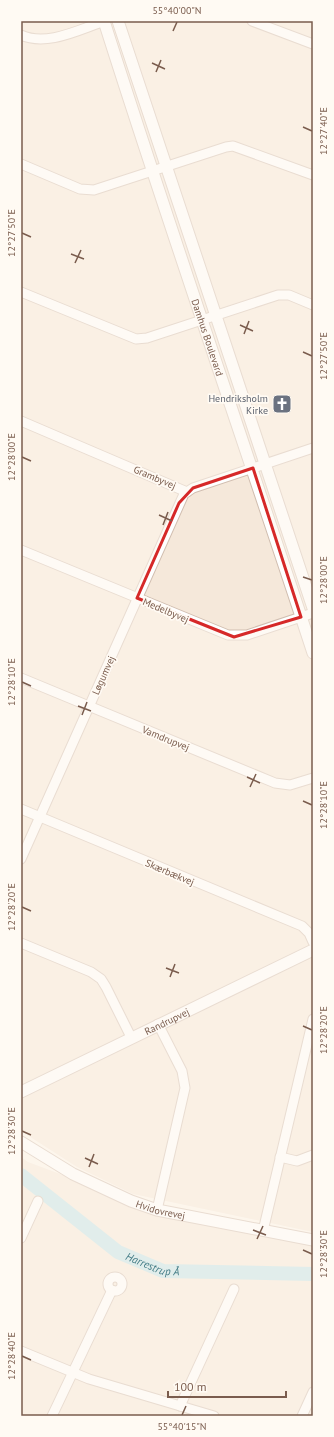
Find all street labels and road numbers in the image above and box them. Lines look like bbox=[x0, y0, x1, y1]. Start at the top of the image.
street label: Damhus Boulevard bbox=[188, 297, 226, 378]
street label: Grambyvej bbox=[132, 463, 178, 492]
street label: Medelbyvej bbox=[141, 595, 191, 626]
street label: Løgumvej bbox=[89, 654, 118, 697]
street label: Vamdrupvej bbox=[139, 723, 192, 754]
street label: Skærbækvej bbox=[143, 856, 196, 889]
street label: Randrupvej bbox=[142, 1005, 191, 1038]
street label: Hvidovrevej bbox=[134, 1197, 186, 1222]

